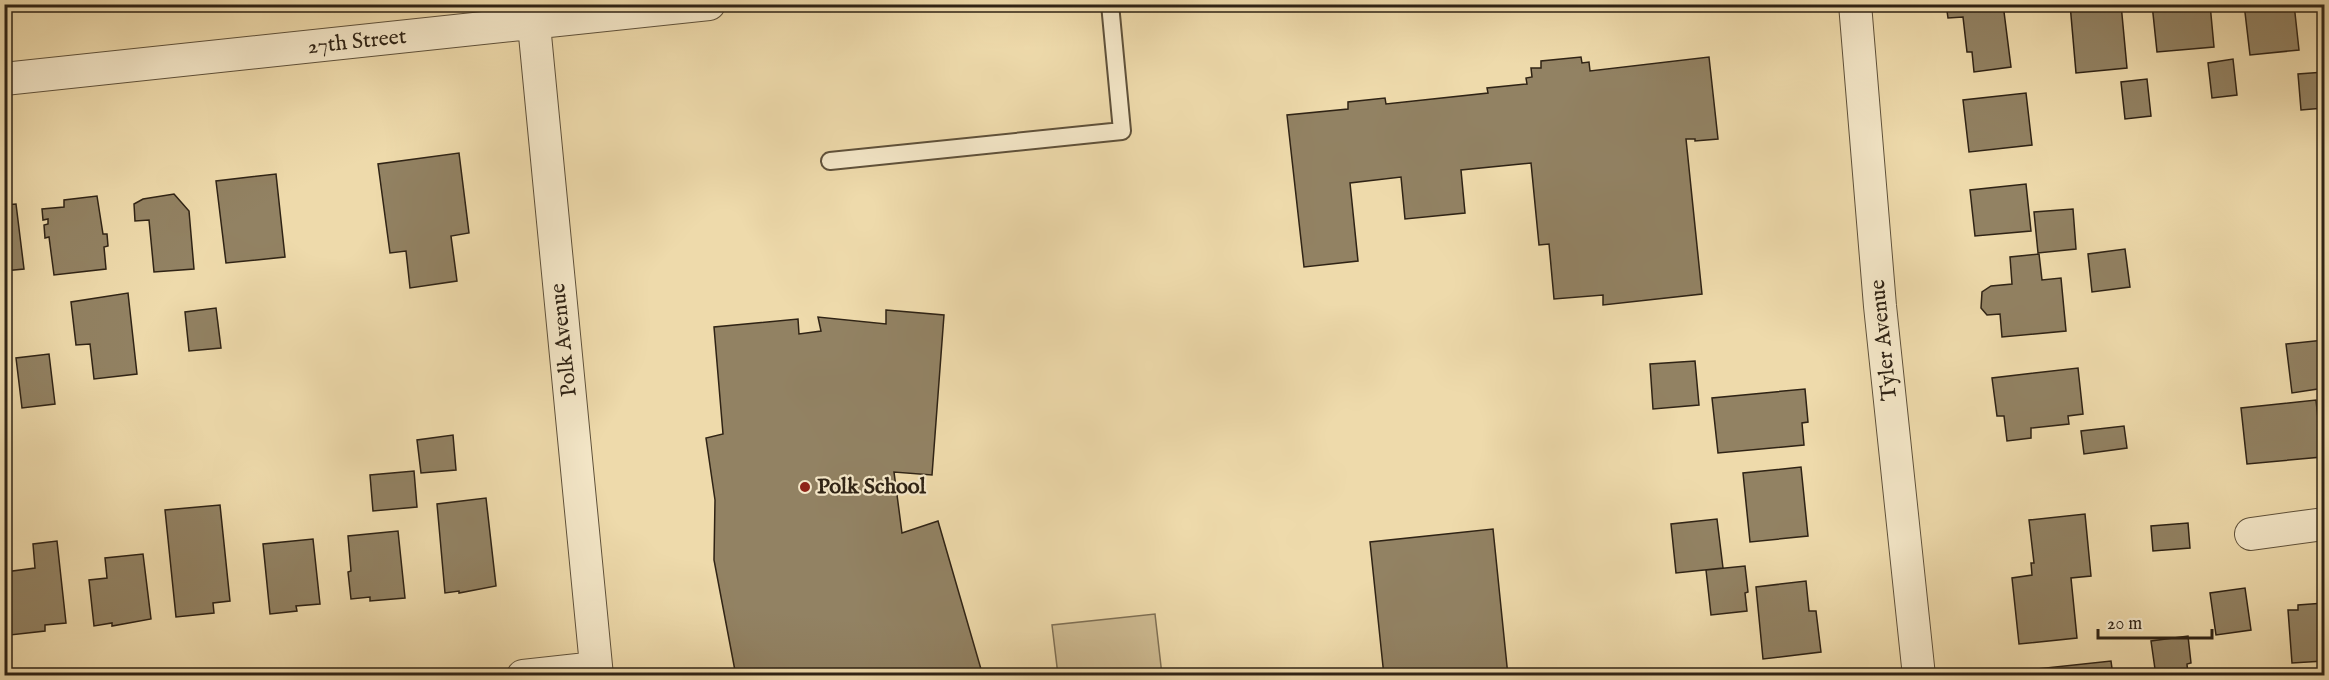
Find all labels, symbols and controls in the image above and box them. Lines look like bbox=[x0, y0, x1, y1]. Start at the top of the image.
street label: 27th Street bbox=[306, 23, 408, 61]
street label: Tyler Avenue bbox=[1864, 278, 1904, 402]
street label: Polk Avenue bbox=[544, 282, 584, 398]
place label: Polk School bbox=[817, 473, 927, 501]
marker: Polk School bbox=[798, 480, 812, 494]
scale bar bbox=[2098, 602, 2212, 640]
text: 20 m bbox=[2107, 613, 2142, 636]

